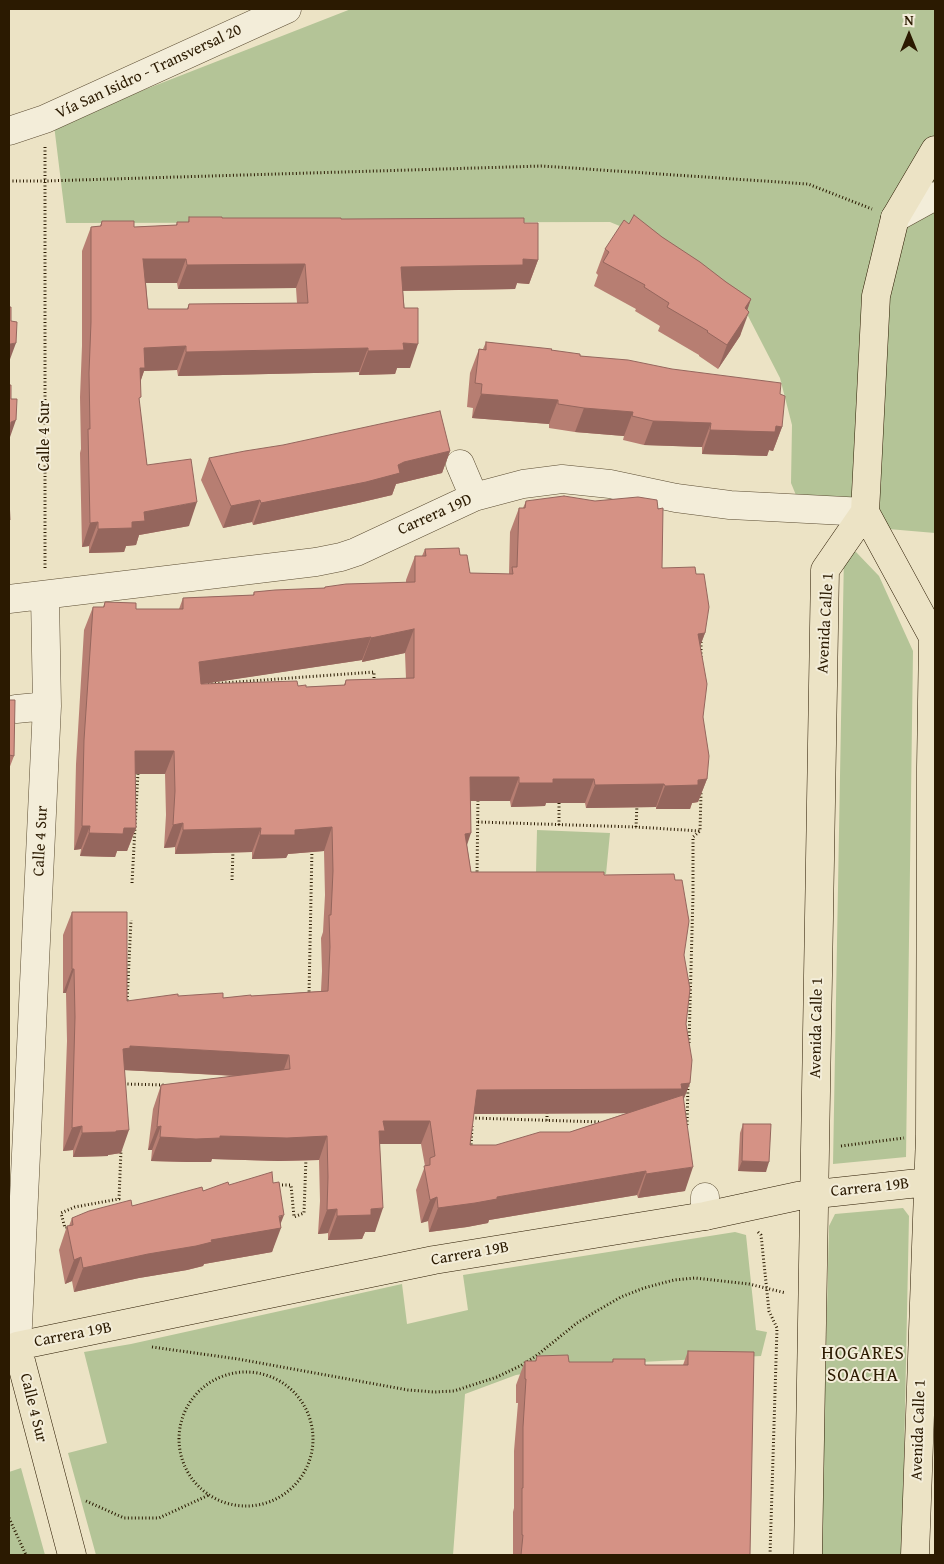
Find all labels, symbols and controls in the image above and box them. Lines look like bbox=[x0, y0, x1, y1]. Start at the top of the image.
north arrow bbox=[884, 10, 934, 60]
text: N bbox=[904, 10, 914, 30]
street label: Vía San Isidro - Transversal 20 bbox=[53, 20, 245, 124]
street label: Calle 4 Sur bbox=[35, 401, 55, 471]
street label: Carrera 19D bbox=[395, 490, 475, 540]
street label: Avenida Calle 1 bbox=[814, 572, 838, 674]
street label: Calle 4 Sur bbox=[30, 805, 52, 877]
street label: Avenida Calle 1 bbox=[807, 977, 827, 1079]
street label: Carrera 19B bbox=[830, 1174, 910, 1202]
street label: Carrera 19B bbox=[430, 1238, 510, 1270]
street label: Carrera 19B bbox=[33, 1318, 113, 1352]
district label: HOGARES SOACHA bbox=[820, 1343, 906, 1387]
street label: Calle 4 Sur bbox=[15, 1371, 51, 1445]
street label: Avenida Calle 1 bbox=[908, 1379, 930, 1481]

